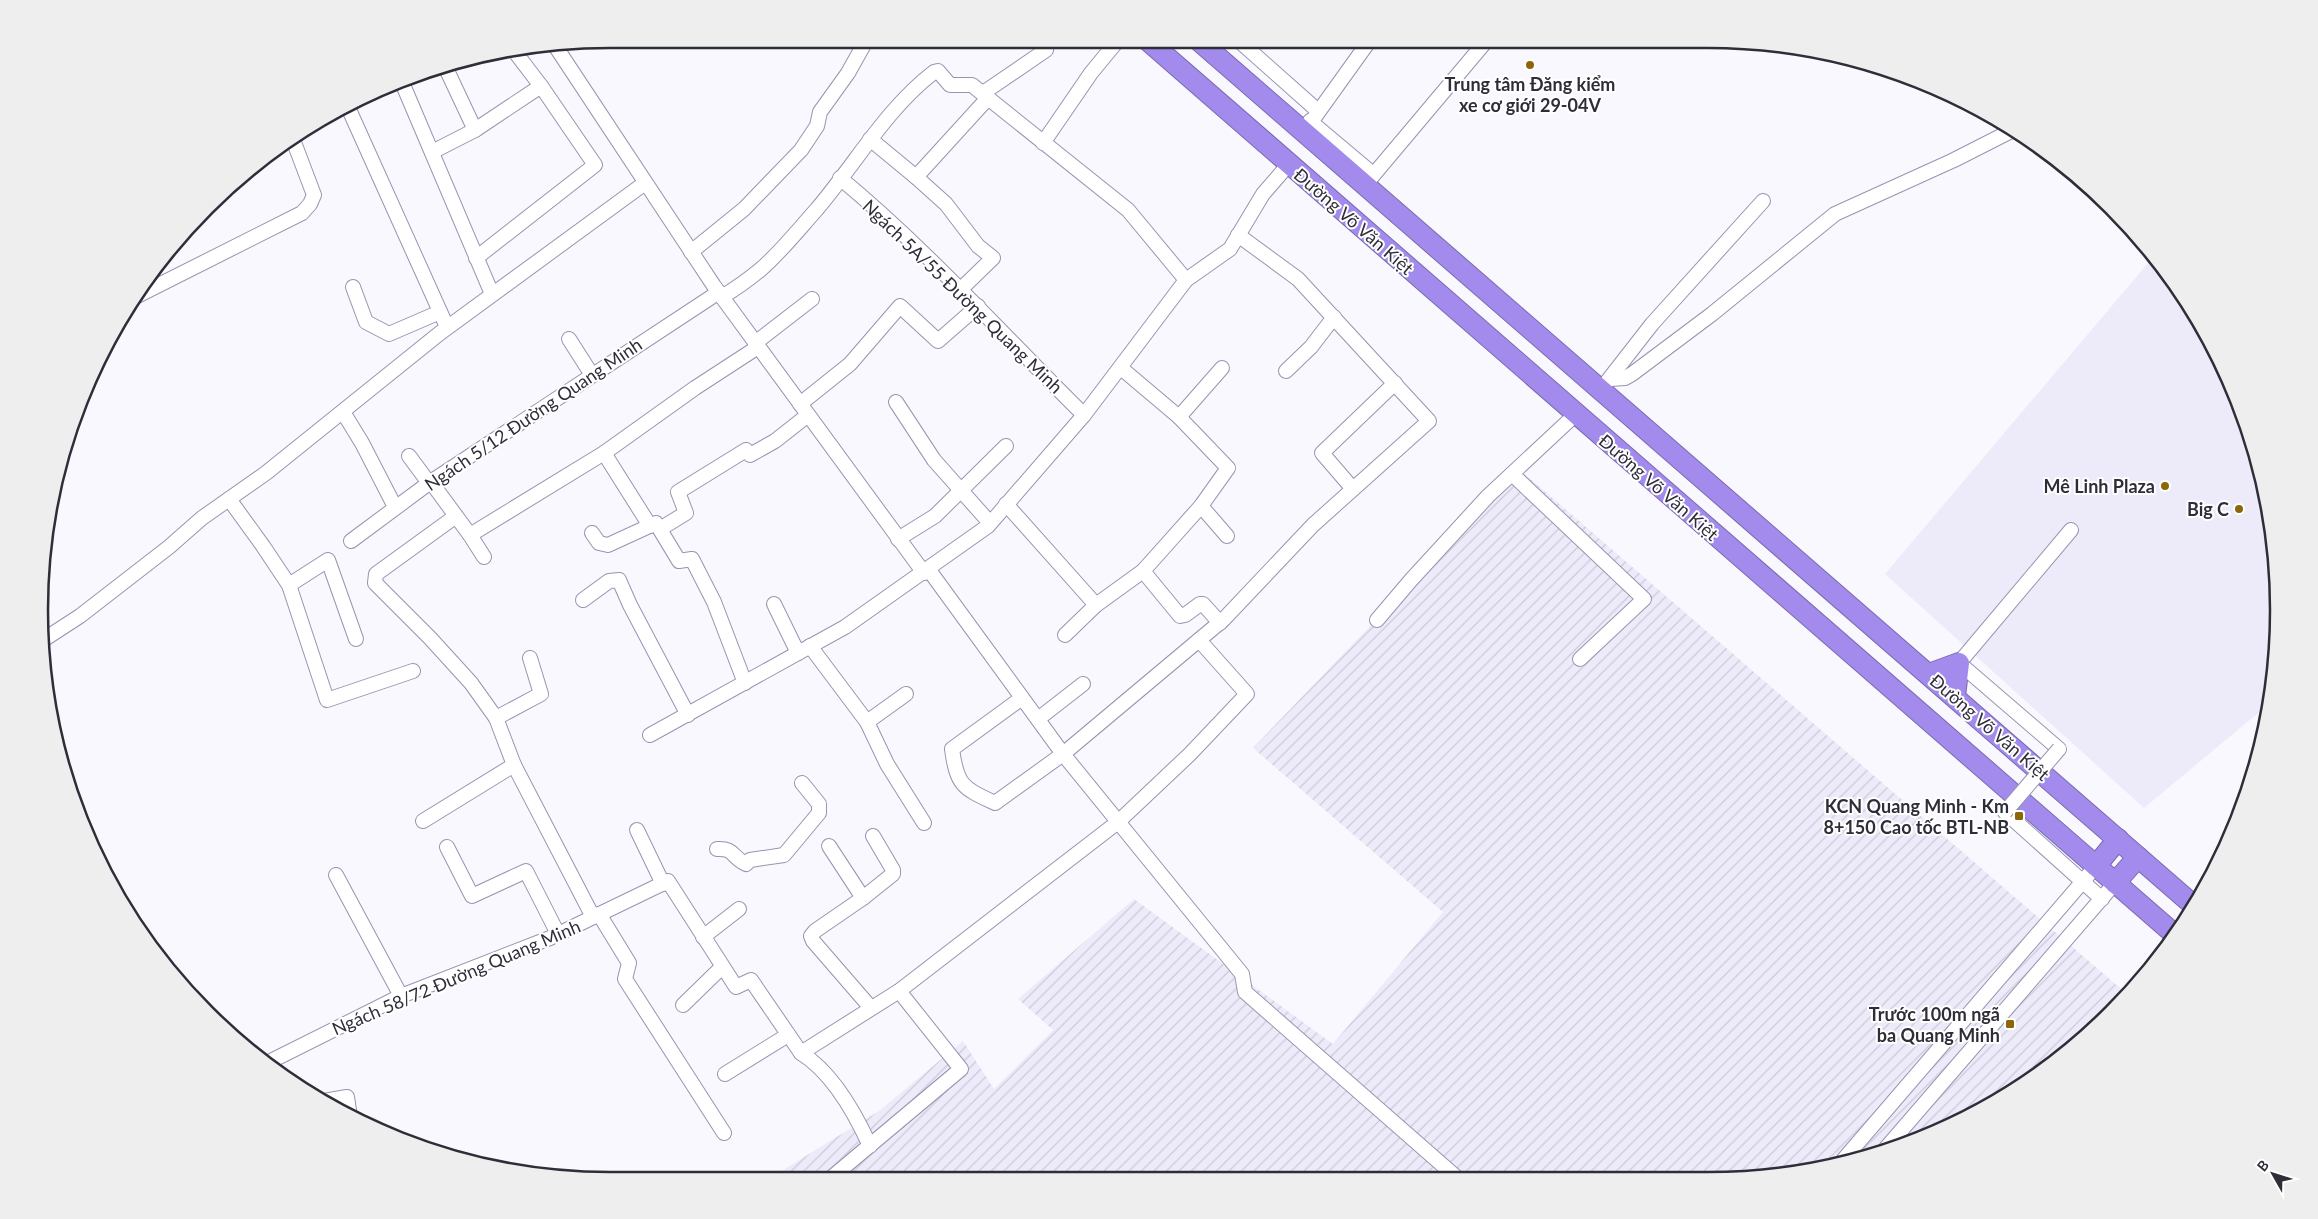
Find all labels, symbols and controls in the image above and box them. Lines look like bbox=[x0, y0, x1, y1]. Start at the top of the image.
marker: Trung tâm Đăng kiểm xe cơ giới 29-04V bbox=[1524, 59, 1536, 71]
place label: Trung tâm Đăng kiểm xe cơ giới 29-04V bbox=[1445, 73, 1615, 116]
street label: Đường Võ Văn Kiệt bbox=[1290, 163, 1419, 279]
street label: Ngách 5A/55 Đường Quang Minh bbox=[858, 194, 1068, 398]
street label: Ngách 5/12 Đường Quang Minh bbox=[420, 333, 646, 495]
street label: Đường Võ Văn Kiệt bbox=[1595, 429, 1724, 545]
place label: Mê Linh Plaza bbox=[2044, 475, 2155, 497]
marker: Mê Linh Plaza bbox=[2159, 480, 2171, 492]
place label: Big C bbox=[2187, 498, 2229, 520]
marker: Big C bbox=[2233, 503, 2245, 515]
street label: Đường Võ Văn Kiệt bbox=[1926, 669, 2055, 785]
place label: KCN Quang Minh - Km 8+150 Cao tốc BTL-NB bbox=[1824, 795, 2009, 838]
marker: KCN Quang Minh - Km 8+150 Cao tốc BTL-NB bbox=[2013, 810, 2025, 822]
street label: Ngách 58/72 Đường Quang Minh bbox=[328, 915, 584, 1039]
place label: Trước 100m ngã ba Quang Minh bbox=[1869, 1003, 2000, 1046]
marker: Trước 100m ngã ba Quang Minh bbox=[2004, 1018, 2016, 1030]
north arrow bbox=[2248, 1149, 2298, 1199]
text: B bbox=[2253, 1157, 2272, 1174]

